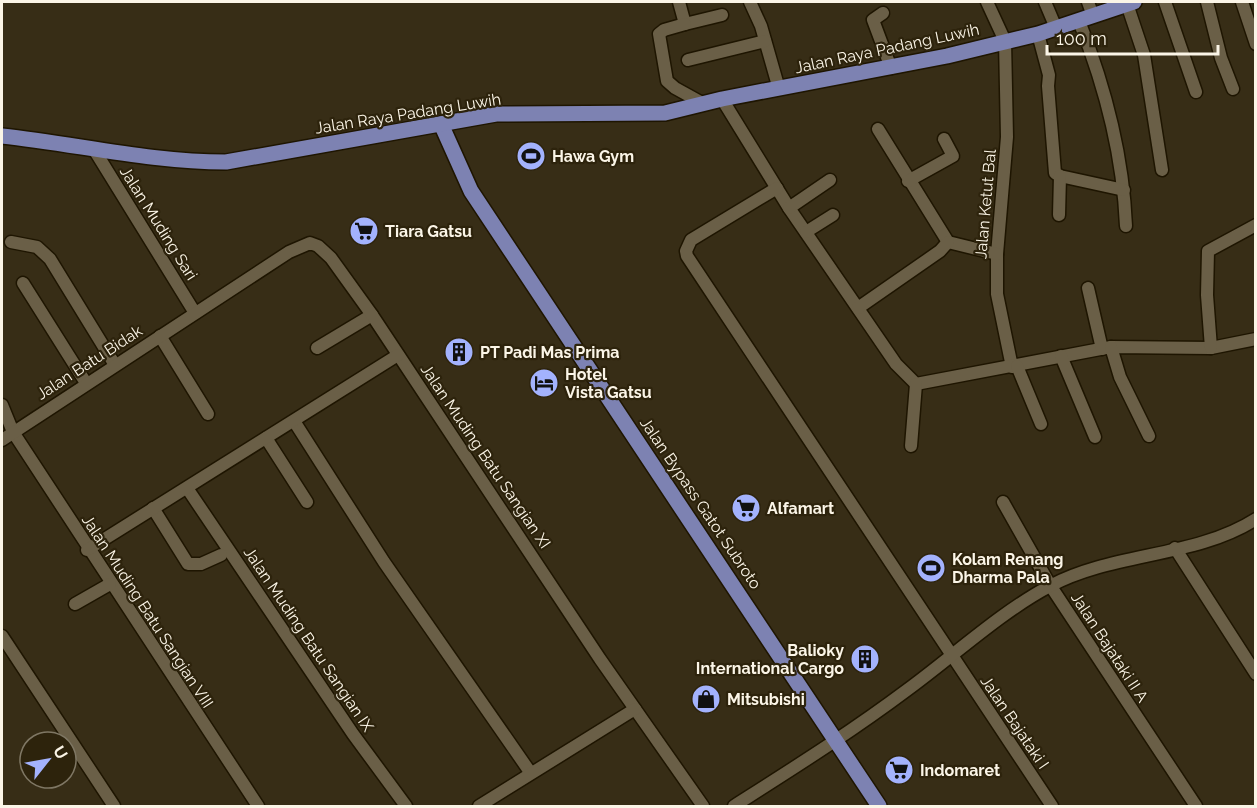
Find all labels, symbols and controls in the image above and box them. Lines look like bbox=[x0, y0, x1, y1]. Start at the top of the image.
scale bar bbox=[1047, 18, 1218, 56]
street label: Jalan Raya Padang Luwih bbox=[793, 20, 981, 77]
text: 100 m bbox=[1056, 28, 1107, 49]
street label: Jalan Raya Padang Luwih bbox=[314, 89, 502, 138]
sports icon: Hawa Gym bbox=[515, 140, 547, 172]
place label: Hawa Gym bbox=[552, 147, 634, 166]
street label: Jalan Ketut Bal bbox=[971, 148, 1000, 260]
street label: Jalan Muding Sari bbox=[116, 163, 201, 284]
supermarket icon: Tiara Gatsu bbox=[348, 215, 380, 247]
place label: Tiara Gatsu bbox=[385, 222, 472, 241]
street label: Jalan Batu Bidak bbox=[33, 321, 146, 404]
building icon: PT Padi Mas Prima bbox=[443, 336, 475, 368]
place label: PT Padi Mas Prima bbox=[480, 343, 620, 362]
street label: Jalan Muding Batu Sangian XI bbox=[417, 360, 555, 552]
place label: Hotel Vista Gatsu bbox=[565, 365, 652, 402]
hotel icon: Hotel Vista Gatsu bbox=[528, 367, 560, 399]
street label: Jalan Bypass Gatot Subroto bbox=[636, 414, 765, 593]
supermarket icon: Alfamart bbox=[730, 492, 762, 524]
place label: Alfamart bbox=[767, 499, 834, 518]
street label: Jalan Muding Batu Sangian VIII bbox=[78, 511, 217, 712]
street label: Jalan Muding Batu Sangian IX bbox=[240, 543, 378, 736]
place label: Kolam Renang Dharma Pala bbox=[952, 550, 1063, 587]
sports icon: Kolam Renang Dharma Pala bbox=[915, 552, 947, 584]
street label: Jalan Bajataki II A bbox=[1067, 589, 1152, 706]
place label: Balioky International Cargo bbox=[696, 641, 844, 678]
building icon: Balioky International Cargo bbox=[849, 643, 881, 675]
street label: Jalan Bajataki I bbox=[976, 672, 1053, 773]
shop icon: Mitsubishi bbox=[690, 683, 722, 715]
place label: Mitsubishi bbox=[727, 690, 805, 709]
north arrow bbox=[18, 730, 78, 790]
text: U bbox=[49, 742, 72, 763]
supermarket icon: Indomaret bbox=[883, 754, 915, 786]
place label: Indomaret bbox=[920, 761, 1000, 780]

